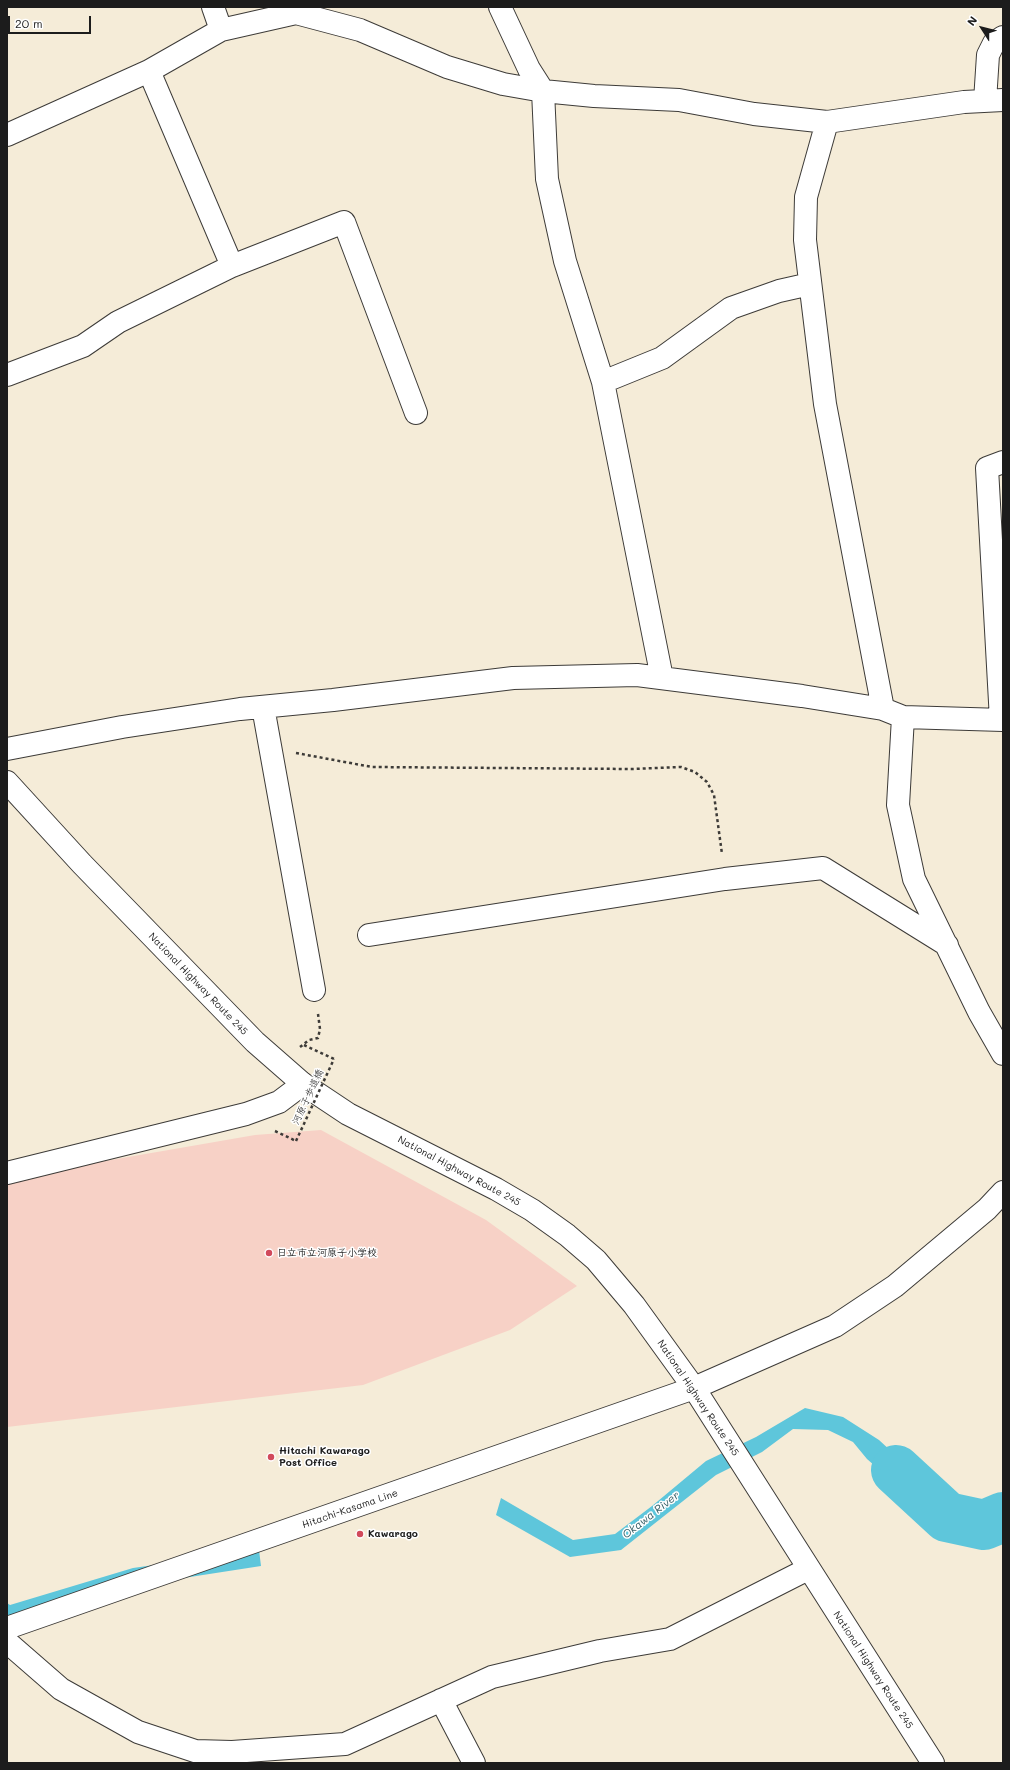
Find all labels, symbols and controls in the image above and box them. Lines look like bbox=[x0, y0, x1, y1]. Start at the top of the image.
scale bar bbox=[10, 8, 93, 34]
north arrow bbox=[962, 8, 1002, 48]
text: N bbox=[963, 13, 980, 28]
text: 20 m bbox=[15, 15, 43, 31]
street label: National Highway Route 245 bbox=[146, 930, 250, 1038]
street label: 河原子歩道橋 bbox=[290, 1067, 326, 1127]
street label: National Highway Route 245 bbox=[396, 1133, 522, 1209]
place label: 日立市立河原子小学校 bbox=[277, 1247, 377, 1259]
marker: 日立市立河原子小学校 bbox=[264, 1248, 274, 1258]
street label: National Highway Route 245 bbox=[655, 1338, 741, 1458]
place label: Hitachi Kawarago Post Office bbox=[279, 1445, 370, 1468]
marker: Hitachi Kawarago Post Office bbox=[266, 1452, 276, 1462]
street label: Hitachi-Kasama Line bbox=[301, 1487, 399, 1531]
water label: Okawa River bbox=[620, 1489, 682, 1541]
place label: Kawarago bbox=[368, 1528, 418, 1540]
marker: Kawarago bbox=[355, 1529, 365, 1539]
street label: National Highway Route 245 bbox=[831, 1609, 915, 1731]

